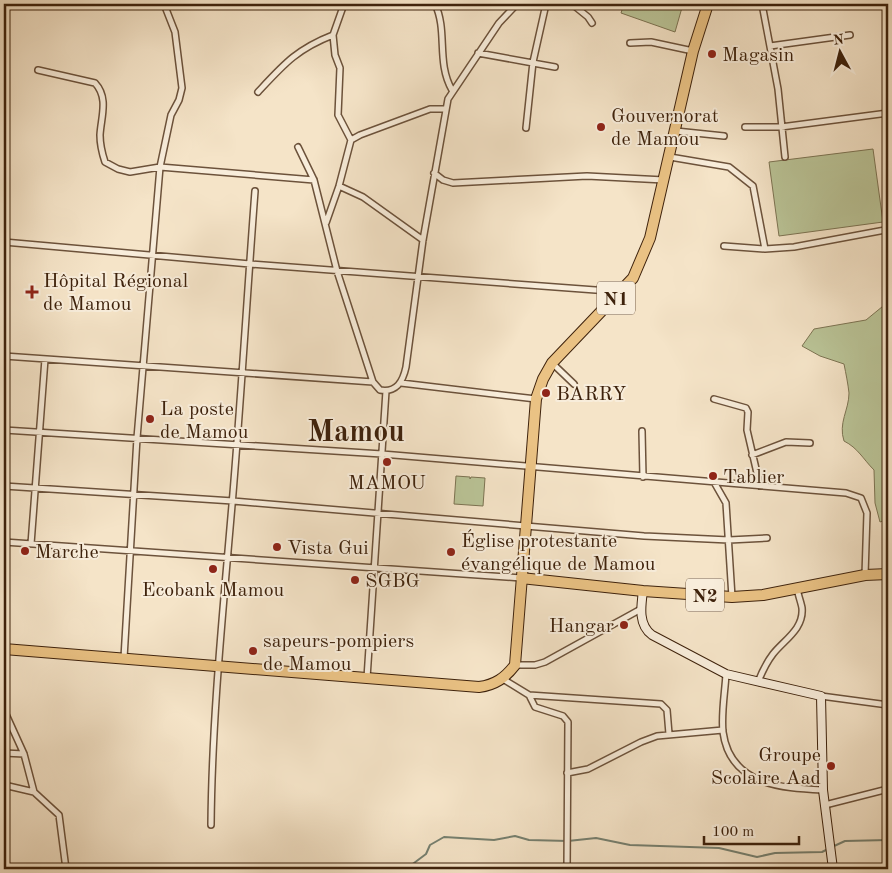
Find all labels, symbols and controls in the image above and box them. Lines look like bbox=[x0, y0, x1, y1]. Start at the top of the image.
north arrow bbox=[814, 28, 864, 78]
text: N bbox=[832, 32, 845, 48]
place label: Magasin bbox=[722, 46, 794, 66]
marker: Magasin bbox=[706, 48, 718, 60]
place label: Gouvernorat de Mamou bbox=[611, 107, 719, 150]
marker: Gouvernorat de Mamou bbox=[595, 121, 607, 133]
place label: Hôpital Régional de Mamou bbox=[43, 272, 188, 315]
road number: N1 bbox=[597, 282, 635, 314]
marker: Hôpital Régional de Mamou bbox=[25, 285, 39, 299]
place label: BARRY bbox=[556, 385, 627, 405]
marker: BARRY bbox=[540, 387, 552, 399]
place label: La poste de Mamou bbox=[160, 400, 249, 443]
marker: La poste de Mamou bbox=[144, 413, 156, 425]
district label: Mamou bbox=[307, 418, 405, 448]
marker: MAMOU bbox=[381, 456, 393, 468]
place label: Tablier bbox=[723, 468, 785, 488]
marker: Tablier bbox=[707, 470, 719, 482]
place label: MAMOU bbox=[348, 474, 426, 494]
place label: Église protestante évangélique de Mamou bbox=[461, 529, 656, 575]
place label: Vista Gui bbox=[287, 539, 369, 559]
marker: Vista Gui bbox=[271, 541, 283, 553]
place label: Marche bbox=[35, 543, 99, 563]
marker: Marche bbox=[19, 545, 31, 557]
marker: Église protestante évangélique de Mamou bbox=[445, 546, 457, 558]
marker: Ecobank Mamou bbox=[207, 563, 219, 575]
place label: SGBG bbox=[365, 572, 420, 592]
marker: SGBG bbox=[349, 574, 361, 586]
road number: N2 bbox=[686, 578, 724, 612]
place label: Ecobank Mamou bbox=[142, 581, 285, 601]
place label: Hangar bbox=[549, 617, 614, 637]
marker: Hangar bbox=[618, 619, 630, 631]
place label: sapeurs-pompiers de Mamou bbox=[263, 632, 414, 675]
marker: sapeurs-pompiers de Mamou bbox=[247, 645, 259, 657]
place label: Groupe Scolaire Aad bbox=[711, 746, 821, 789]
marker: Groupe Scolaire Aad bbox=[825, 760, 837, 772]
scale bar bbox=[704, 813, 800, 845]
text: 100 m bbox=[712, 825, 754, 840]

